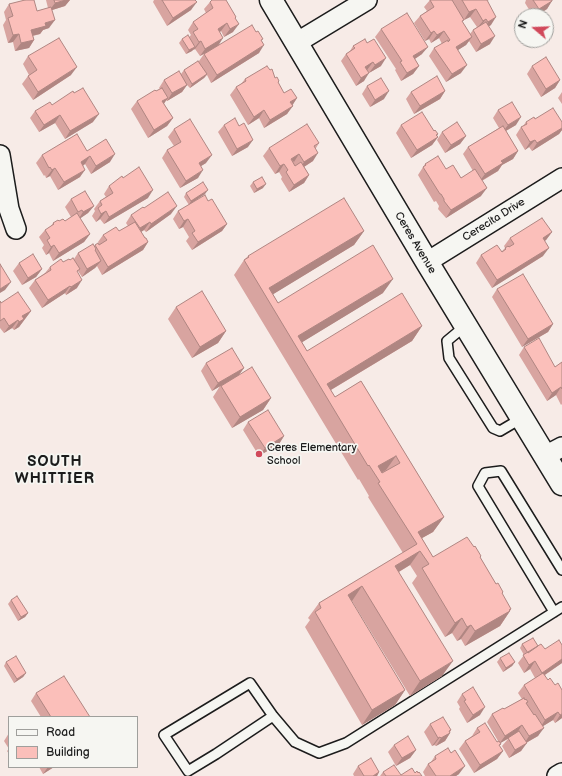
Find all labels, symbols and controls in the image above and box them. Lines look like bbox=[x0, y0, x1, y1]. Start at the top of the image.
north arrow bbox=[514, 8, 554, 48]
text: N bbox=[516, 18, 531, 30]
street label: Cerecita Drive bbox=[460, 196, 528, 244]
street label: Ceres Avenue bbox=[391, 210, 439, 276]
place label: Ceres Elementary School bbox=[267, 441, 357, 467]
marker: Ceres Elementary School bbox=[254, 449, 264, 459]
district label: SOUTH WHITTIER bbox=[15, 453, 95, 488]
legend bbox=[8, 716, 138, 768]
text: Road bbox=[46, 725, 75, 740]
text: Building bbox=[46, 745, 90, 760]

